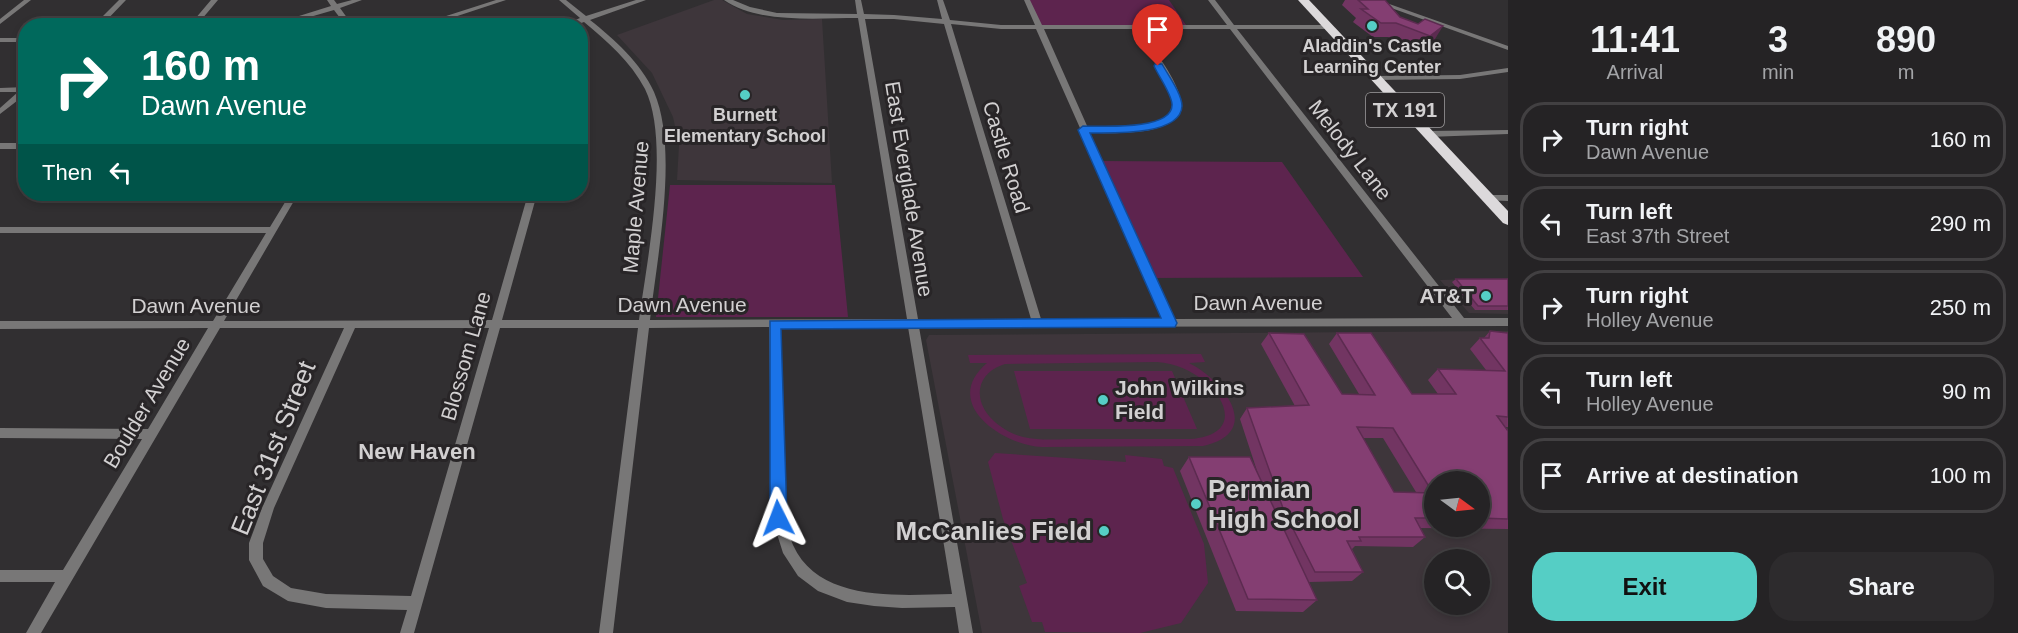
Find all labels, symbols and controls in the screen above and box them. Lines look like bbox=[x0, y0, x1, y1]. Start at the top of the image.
pin bbox=[1132, 4, 1183, 66]
icon: arrive bbox=[1141, 13, 1174, 46]
marker: Aladdin's Castle Learning Center bbox=[1365, 19, 1379, 33]
text: 11:41 bbox=[1590, 19, 1680, 60]
text: 3 bbox=[1768, 19, 1788, 60]
text: 890 bbox=[1876, 19, 1936, 60]
place label: Aladdin's Castle Learning Center bbox=[1302, 36, 1442, 77]
icon: right bbox=[42, 42, 120, 120]
text: 160 m bbox=[141, 42, 260, 89]
text: Arrival bbox=[1607, 61, 1663, 83]
text: min bbox=[1762, 61, 1794, 83]
text: m bbox=[1898, 61, 1914, 83]
street label: East Everglade Avenue bbox=[881, 79, 938, 298]
marker: Burnett Elementary School bbox=[738, 88, 752, 102]
text: Dawn Avenue bbox=[141, 91, 307, 121]
road number: TX 191 bbox=[1366, 93, 1444, 127]
street label: Melody Lane bbox=[1304, 95, 1396, 204]
street label: Castle Road bbox=[979, 98, 1034, 215]
place label: Burnett Elementary School bbox=[664, 105, 826, 146]
text: Turn right bbox=[1586, 115, 1688, 140]
icon: right bbox=[1535, 123, 1568, 156]
text: 160 m bbox=[1930, 127, 1991, 152]
street label: Maple Avenue bbox=[618, 140, 653, 274]
text: Dawn Avenue bbox=[1586, 141, 1709, 163]
icon: left bbox=[104, 156, 137, 189]
text: Then bbox=[42, 160, 92, 185]
text: Turn left bbox=[1586, 199, 1672, 224]
icon: left bbox=[1535, 207, 1568, 240]
text: 290 m bbox=[1930, 211, 1991, 236]
text: East 37th Street bbox=[1586, 225, 1729, 247]
text: Turn right bbox=[1586, 283, 1688, 308]
place label: AT&T bbox=[1420, 284, 1474, 307]
street label: Blossom Lane bbox=[436, 289, 495, 423]
marker: AT&T bbox=[1479, 289, 1493, 303]
street label: Dawn Avenue bbox=[1193, 291, 1323, 314]
icon: right bbox=[1535, 291, 1568, 324]
street label: Dawn Avenue bbox=[617, 293, 747, 316]
street label: Dawn Avenue bbox=[131, 294, 261, 317]
text: 250 m bbox=[1930, 295, 1991, 320]
text: Holley Avenue bbox=[1586, 309, 1714, 331]
street label: Boulder Avenue bbox=[99, 333, 195, 472]
street label: East 31st Street bbox=[224, 356, 322, 539]
text: Turn left bbox=[1586, 367, 1672, 392]
icon: left bbox=[1535, 375, 1568, 408]
place label: John Wilkins Field bbox=[1115, 376, 1244, 423]
text: 90 m bbox=[1942, 379, 1991, 404]
marker: John Wilkins Field bbox=[1096, 393, 1110, 407]
text: Holley Avenue bbox=[1586, 393, 1714, 415]
district label: New Haven bbox=[358, 439, 476, 464]
icon: arrive bbox=[1535, 459, 1568, 492]
text: Arrive at destination bbox=[1586, 463, 1799, 488]
text: 100 m bbox=[1930, 463, 1991, 488]
north arrow bbox=[1424, 471, 1490, 537]
map controls bbox=[1424, 471, 1490, 615]
place label: Permian High School bbox=[1208, 474, 1360, 534]
position arrow bbox=[746, 486, 810, 550]
marker: Permian High School bbox=[1189, 497, 1203, 511]
place label: McCanlies Field bbox=[896, 516, 1092, 546]
marker: McCanlies Field bbox=[1097, 524, 1111, 538]
button: search bbox=[1424, 549, 1490, 615]
button: Exit bbox=[1532, 552, 1757, 621]
button: Share bbox=[1769, 552, 1994, 621]

